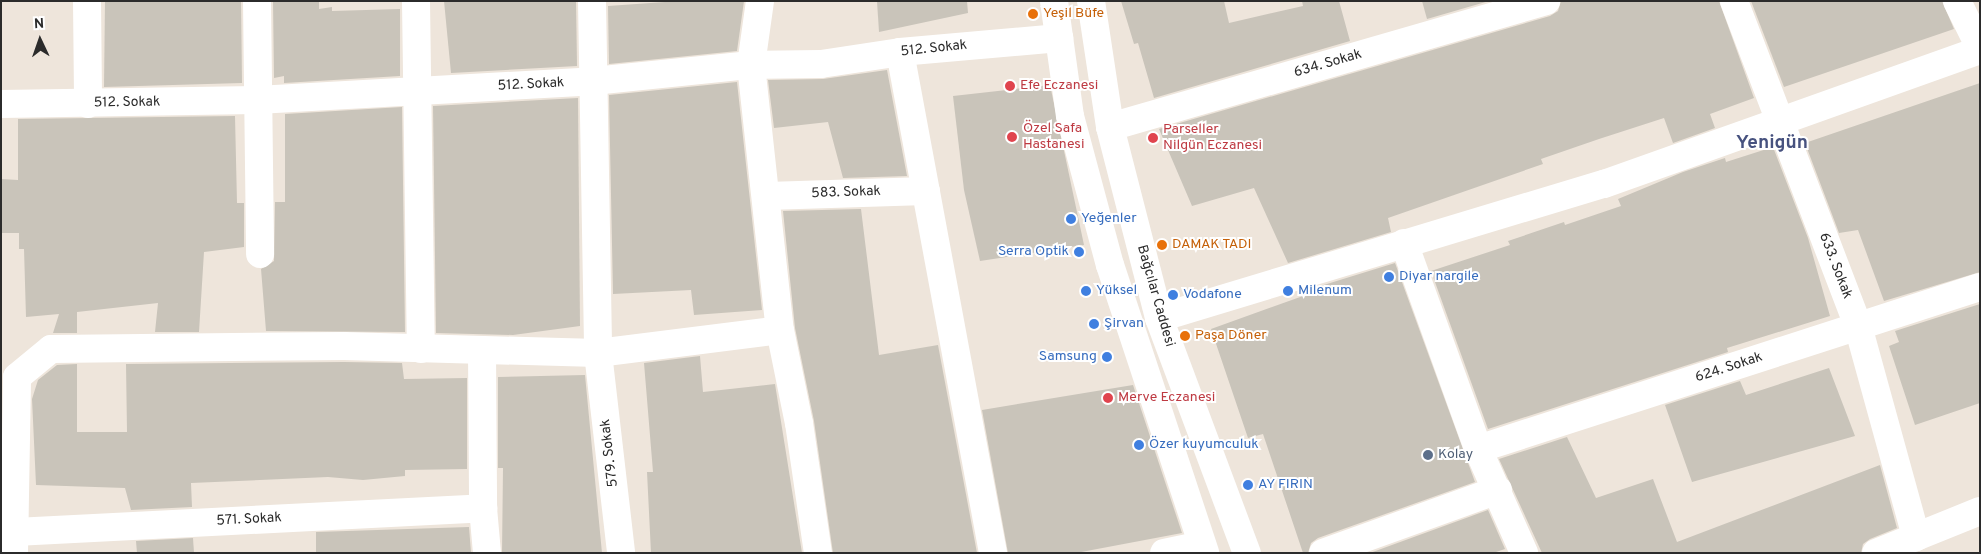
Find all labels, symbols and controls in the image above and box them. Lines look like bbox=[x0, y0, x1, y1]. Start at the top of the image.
place label: Yeşil Büfe bbox=[1043, 6, 1104, 22]
marker: Yeşil Büfe bbox=[1027, 8, 1039, 20]
north arrow bbox=[15, 15, 65, 65]
text: N bbox=[34, 16, 45, 33]
street label: 512. Sokak bbox=[900, 37, 968, 61]
street label: 634. Sokak bbox=[1292, 46, 1364, 82]
street label: 512. Sokak bbox=[497, 75, 565, 95]
place label: Efe Eczanesi bbox=[1020, 78, 1098, 94]
marker: Efe Eczanesi bbox=[1004, 80, 1016, 92]
street label: 512. Sokak bbox=[93, 94, 161, 112]
place label: Özel Safa Hastanesi bbox=[1023, 121, 1084, 154]
place label: Parseller Nilgün Eczanesi bbox=[1163, 122, 1262, 154]
marker: Özel Safa Hastanesi bbox=[1005, 130, 1019, 144]
marker: Parseller Nilgün Eczanesi bbox=[1147, 132, 1159, 144]
district label: Yenigün bbox=[1736, 133, 1808, 155]
street label: 583. Sokak bbox=[811, 183, 881, 203]
place label: Yeğenler bbox=[1081, 211, 1137, 227]
marker: Yeğenler bbox=[1065, 213, 1077, 225]
street label: 633. Sokak bbox=[1815, 231, 1855, 301]
place label: DAMAK TADI bbox=[1172, 237, 1252, 253]
marker: DAMAK TADI bbox=[1156, 239, 1168, 251]
street label: Bağcılar Caddesi bbox=[1132, 243, 1178, 349]
place label: Serra Optik bbox=[998, 244, 1069, 260]
marker: Serra Optik bbox=[1073, 246, 1085, 258]
place label: Diyar nargile bbox=[1399, 269, 1479, 285]
marker: Diyar nargile bbox=[1383, 271, 1395, 283]
place label: Yüksel bbox=[1096, 283, 1137, 299]
place label: Milenum bbox=[1298, 283, 1352, 299]
marker: Yüksel bbox=[1080, 285, 1092, 297]
marker: Milenum bbox=[1282, 285, 1294, 297]
place label: Vodafone bbox=[1183, 287, 1242, 303]
marker: Vodafone bbox=[1167, 289, 1179, 301]
place label: Şirvan bbox=[1104, 316, 1144, 332]
marker: Şirvan bbox=[1088, 318, 1100, 330]
place label: Paşa Döner bbox=[1195, 328, 1267, 344]
marker: Paşa Döner bbox=[1179, 330, 1191, 342]
place label: Samsung bbox=[1039, 349, 1097, 365]
street label: 624. Sokak bbox=[1693, 349, 1765, 387]
marker: Samsung bbox=[1101, 351, 1113, 363]
place label: Merve Eczanesi bbox=[1118, 390, 1215, 406]
marker: Merve Eczanesi bbox=[1102, 392, 1114, 404]
street label: 579. Sokak bbox=[597, 418, 623, 488]
place label: Özer kuyumculuk bbox=[1149, 437, 1259, 453]
marker: Özer kuyumculuk bbox=[1133, 439, 1145, 451]
place label: Kolay bbox=[1438, 447, 1473, 463]
marker: Kolay bbox=[1422, 449, 1434, 461]
place label: AY FIRIN bbox=[1258, 477, 1313, 493]
marker: AY FIRIN bbox=[1242, 479, 1254, 491]
street label: 571. Sokak bbox=[216, 510, 282, 530]

